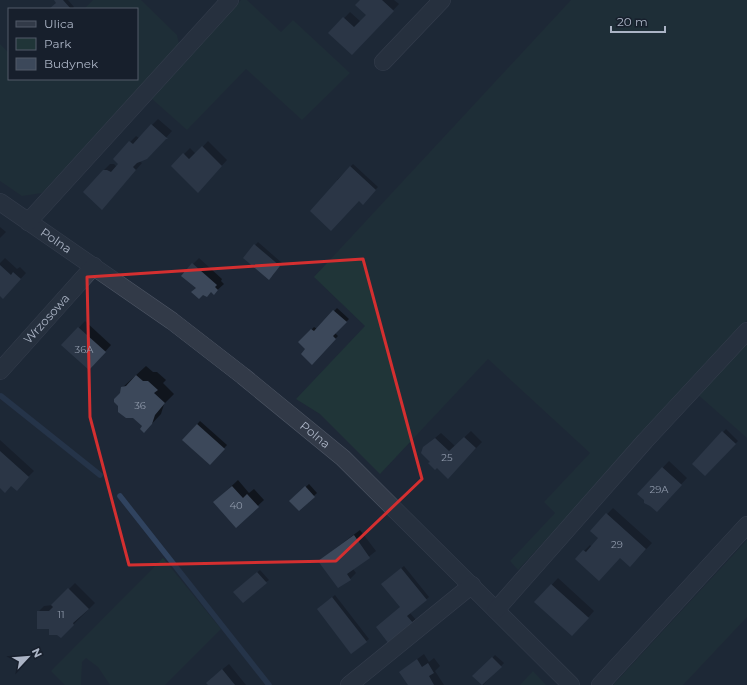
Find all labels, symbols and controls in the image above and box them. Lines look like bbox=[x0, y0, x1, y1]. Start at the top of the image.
legend bbox=[8, 8, 138, 80]
scale bar bbox=[611, 8, 665, 34]
text: 20 m bbox=[617, 14, 648, 29]
text: Ulica bbox=[44, 16, 74, 31]
text: Park bbox=[44, 36, 72, 51]
text: Budynek bbox=[44, 56, 99, 71]
street label: Polna bbox=[38, 224, 75, 256]
street label: Wrzosowa bbox=[20, 290, 73, 347]
house number: 36A bbox=[75, 343, 94, 356]
house number: 36 bbox=[134, 399, 146, 412]
street label: Polna bbox=[297, 418, 333, 451]
house number: 25 bbox=[441, 451, 453, 464]
house number: 29A bbox=[650, 483, 669, 496]
house number: 40 bbox=[229, 499, 243, 512]
house number: 29 bbox=[611, 538, 623, 551]
house number: 11 bbox=[57, 608, 65, 621]
north arrow bbox=[8, 637, 48, 677]
text: N bbox=[29, 646, 45, 660]

